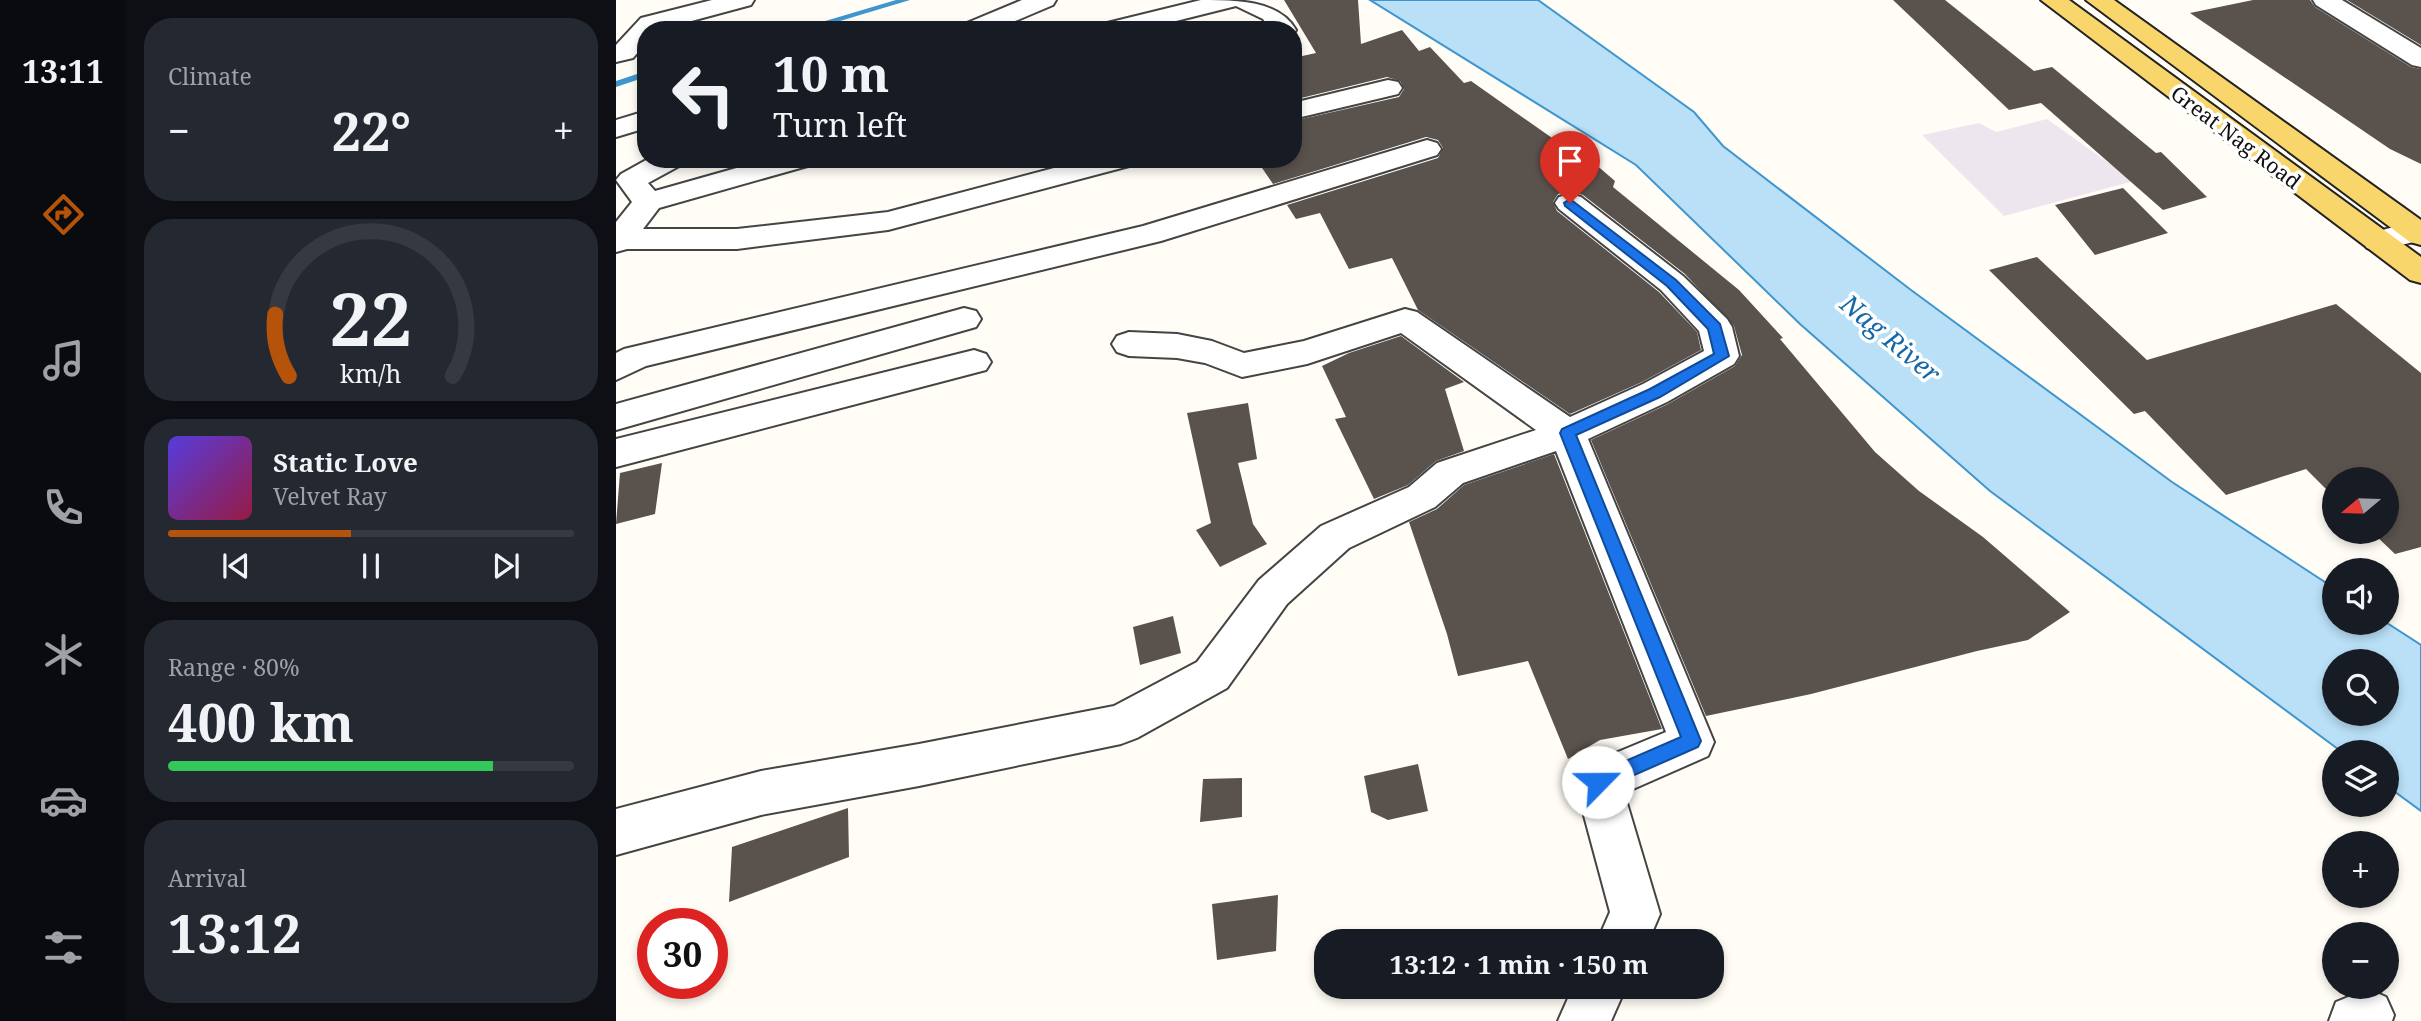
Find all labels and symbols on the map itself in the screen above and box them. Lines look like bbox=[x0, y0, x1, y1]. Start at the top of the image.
street label: Great Nag Road bbox=[2165, 79, 2307, 195]
pin bbox=[1540, 131, 1600, 203]
water label: Nag River bbox=[1833, 285, 1949, 391]
north arrow bbox=[2322, 467, 2399, 544]
position arrow bbox=[1561, 745, 1635, 819]
speed limit sign: 30 bbox=[637, 908, 728, 999]

